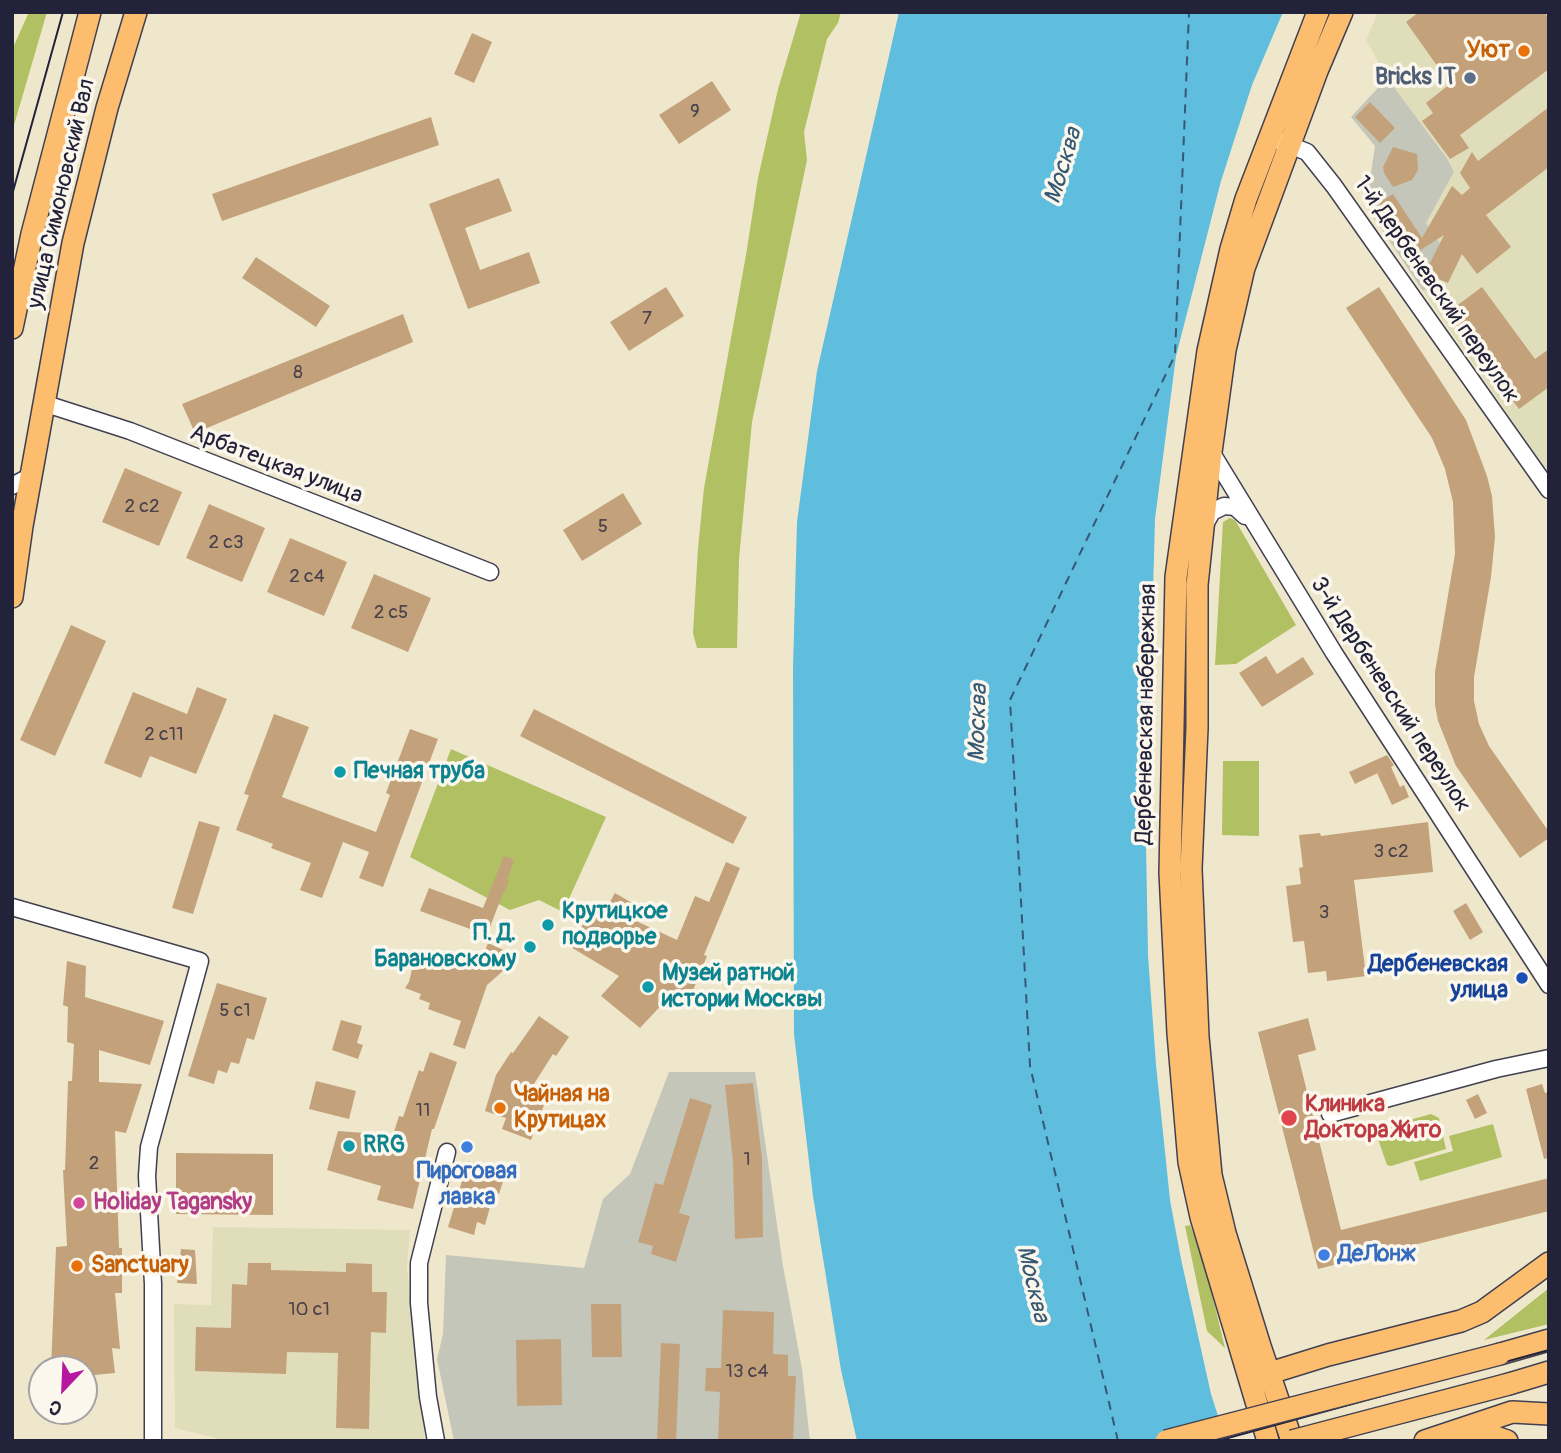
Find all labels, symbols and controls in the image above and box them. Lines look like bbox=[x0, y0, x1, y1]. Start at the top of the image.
place label: Уют bbox=[1467, 37, 1510, 65]
marker: Уют bbox=[1516, 43, 1532, 59]
place label: Bricks IT bbox=[1375, 64, 1456, 92]
marker: Bricks IT bbox=[1462, 70, 1478, 86]
street label: улица Симоновский Вал bbox=[22, 76, 102, 312]
house number: 9 bbox=[690, 101, 700, 123]
water label: Москва bbox=[1039, 125, 1089, 207]
street label: 1-й Дербеневский переулок bbox=[1347, 171, 1525, 409]
house number: 7 bbox=[642, 308, 652, 330]
house number: 8 bbox=[293, 362, 303, 384]
street label: Арбатецкая улица bbox=[186, 419, 366, 511]
house number: 2 c2 bbox=[124, 496, 160, 518]
house number: 5 bbox=[598, 516, 608, 538]
house number: 2 c3 bbox=[209, 532, 243, 554]
house number: 2 c4 bbox=[289, 566, 325, 588]
street label: 3-й Дербеневский переулок bbox=[1304, 572, 1476, 818]
street label: Дербеневская набережная bbox=[1131, 583, 1163, 845]
house number: 2 c5 bbox=[374, 602, 408, 624]
water label: Москва bbox=[963, 684, 995, 762]
house number: 2 с11 bbox=[144, 724, 184, 746]
place label: Печная труба bbox=[354, 758, 485, 786]
marker: Печная труба bbox=[332, 764, 348, 780]
house number: 3 с2 bbox=[1374, 841, 1408, 863]
place label: Крутицкое подворье bbox=[562, 898, 668, 952]
house number: 3 bbox=[1319, 902, 1329, 924]
marker: Крутицкое подворье bbox=[540, 917, 556, 933]
place label: П. Д. Барановскому bbox=[374, 920, 516, 974]
marker: П. Д. Барановскому bbox=[522, 939, 538, 955]
place label: Дербеневская улица bbox=[1368, 951, 1508, 1005]
place label: Музей ратной истории Москвы bbox=[662, 960, 822, 1014]
marker: Дербеневская улица bbox=[1514, 970, 1530, 986]
marker: Музей ратной истории Москвы bbox=[640, 979, 656, 995]
house number: 5 с1 bbox=[219, 1000, 251, 1022]
place label: Чайная на Крутицах bbox=[514, 1081, 610, 1135]
place label: Клиника Доктора Жито bbox=[1305, 1091, 1441, 1145]
house number: 11 bbox=[416, 1100, 430, 1122]
marker: Чайная на Крутицах bbox=[492, 1100, 508, 1116]
marker: Клиника Доктора Жито bbox=[1279, 1108, 1299, 1128]
place label: RRG bbox=[363, 1132, 405, 1160]
marker: RRG bbox=[341, 1138, 357, 1154]
marker: Пироговая лавка bbox=[459, 1139, 475, 1155]
house number: 1 bbox=[743, 1149, 751, 1171]
house number: 2 bbox=[89, 1153, 99, 1175]
place label: Пироговая лавка bbox=[417, 1158, 517, 1212]
place label: Holiday Tagansky bbox=[93, 1189, 252, 1217]
marker: Holiday Tagansky bbox=[71, 1195, 87, 1211]
place label: ДеЛонж bbox=[1338, 1241, 1415, 1269]
water label: Москва bbox=[1009, 1243, 1055, 1325]
marker: ДеЛонж bbox=[1316, 1247, 1332, 1263]
place label: Sanctuary bbox=[91, 1252, 189, 1280]
marker: Sanctuary bbox=[69, 1258, 85, 1274]
house number: 10 с1 bbox=[288, 1299, 330, 1321]
north arrow bbox=[28, 1355, 98, 1425]
house number: 13 с4 bbox=[726, 1361, 768, 1383]
text: С bbox=[45, 1394, 66, 1421]

